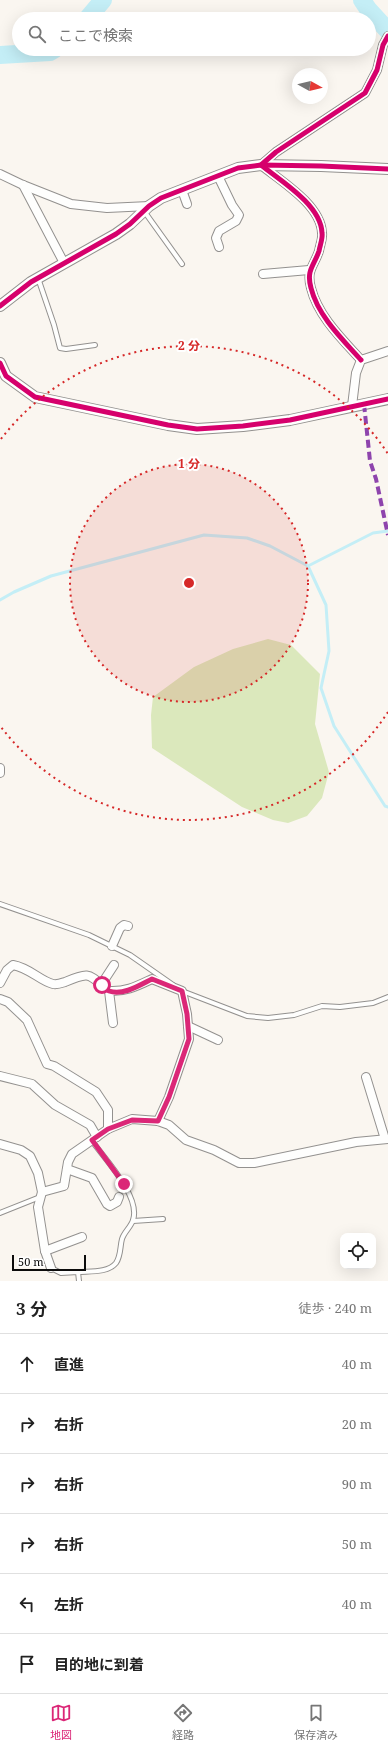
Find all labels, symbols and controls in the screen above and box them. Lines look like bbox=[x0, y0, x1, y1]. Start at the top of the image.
search box bbox=[12, 12, 376, 56]
icon: search bbox=[26, 23, 48, 45]
text: ここで検索 bbox=[58, 25, 133, 45]
north arrow bbox=[292, 68, 328, 104]
text: 2 分 bbox=[178, 337, 200, 354]
text: 1 分 bbox=[178, 455, 200, 472]
centre of rings bbox=[182, 576, 196, 590]
route start bbox=[93, 976, 111, 994]
route end bbox=[115, 1175, 133, 1193]
map controls bbox=[340, 1233, 376, 1269]
button: locate bbox=[340, 1233, 376, 1269]
scale bar bbox=[12, 1253, 86, 1272]
text: 50 m bbox=[18, 1254, 44, 1269]
text: 3 分 bbox=[16, 1297, 47, 1320]
text: 徒歩 · 240 m bbox=[299, 1299, 372, 1317]
icon: ahead bbox=[16, 1353, 38, 1375]
text: 直進 bbox=[54, 1354, 84, 1374]
text: 40 m bbox=[342, 1355, 372, 1373]
icon: right bbox=[16, 1413, 38, 1435]
text: 右折 bbox=[54, 1414, 84, 1434]
text: 20 m bbox=[342, 1415, 372, 1433]
icon: right bbox=[16, 1473, 38, 1495]
text: 右折 bbox=[54, 1474, 84, 1494]
text: 90 m bbox=[342, 1475, 372, 1493]
icon: right bbox=[16, 1533, 38, 1555]
text: 右折 bbox=[54, 1534, 84, 1554]
text: 50 m bbox=[342, 1535, 372, 1553]
icon: left bbox=[16, 1593, 38, 1615]
text: 左折 bbox=[54, 1594, 84, 1614]
text: 40 m bbox=[342, 1595, 372, 1613]
icon: arrive bbox=[16, 1653, 38, 1675]
text: 目的地に到着 bbox=[54, 1654, 144, 1674]
tab: 地図 bbox=[50, 1702, 72, 1742]
tab: 経路 bbox=[172, 1702, 194, 1742]
tab: 保存済み bbox=[294, 1702, 338, 1742]

